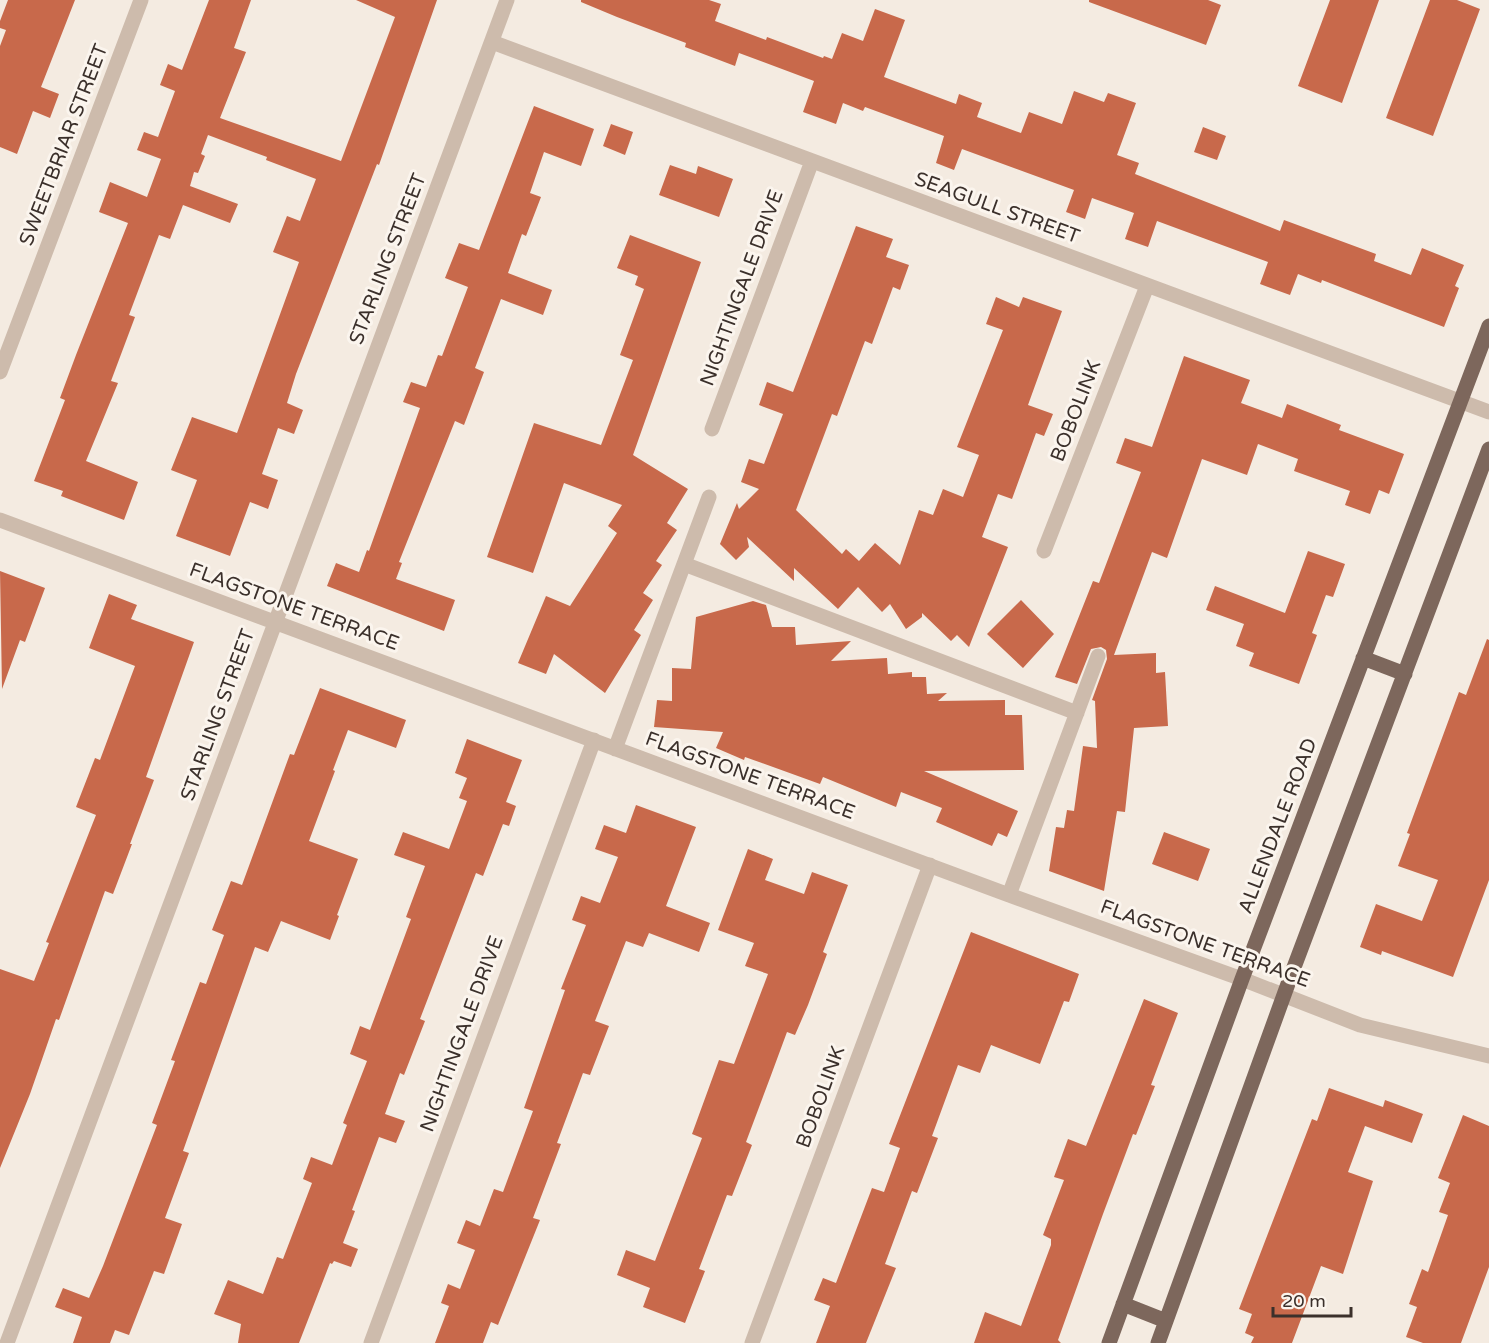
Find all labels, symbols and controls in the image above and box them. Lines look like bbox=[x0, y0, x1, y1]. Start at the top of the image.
street label: SWEETBRIAR STREET bbox=[14, 41, 114, 249]
street label: SEAGULL STREET bbox=[911, 167, 1083, 249]
street label: STARLING STREET bbox=[344, 170, 432, 348]
street label: NIGHTINGALE DRIVE bbox=[695, 187, 789, 389]
street label: BOBOLINK bbox=[1046, 357, 1106, 465]
street label: FLAGSTONE TERRACE bbox=[186, 558, 402, 656]
street label: STARLING STREET bbox=[176, 626, 260, 804]
street label: FLAGSTONE TERRACE bbox=[642, 727, 858, 825]
street label: ALLENDALE ROAD bbox=[1233, 735, 1323, 917]
street label: FLAGSTONE TERRACE bbox=[1097, 895, 1313, 993]
street label: NIGHTINGALE DRIVE bbox=[415, 933, 509, 1135]
street label: BOBOLINK bbox=[791, 1043, 851, 1151]
scale bar bbox=[1273, 1280, 1351, 1318]
text: 20 m bbox=[1282, 1290, 1326, 1312]

